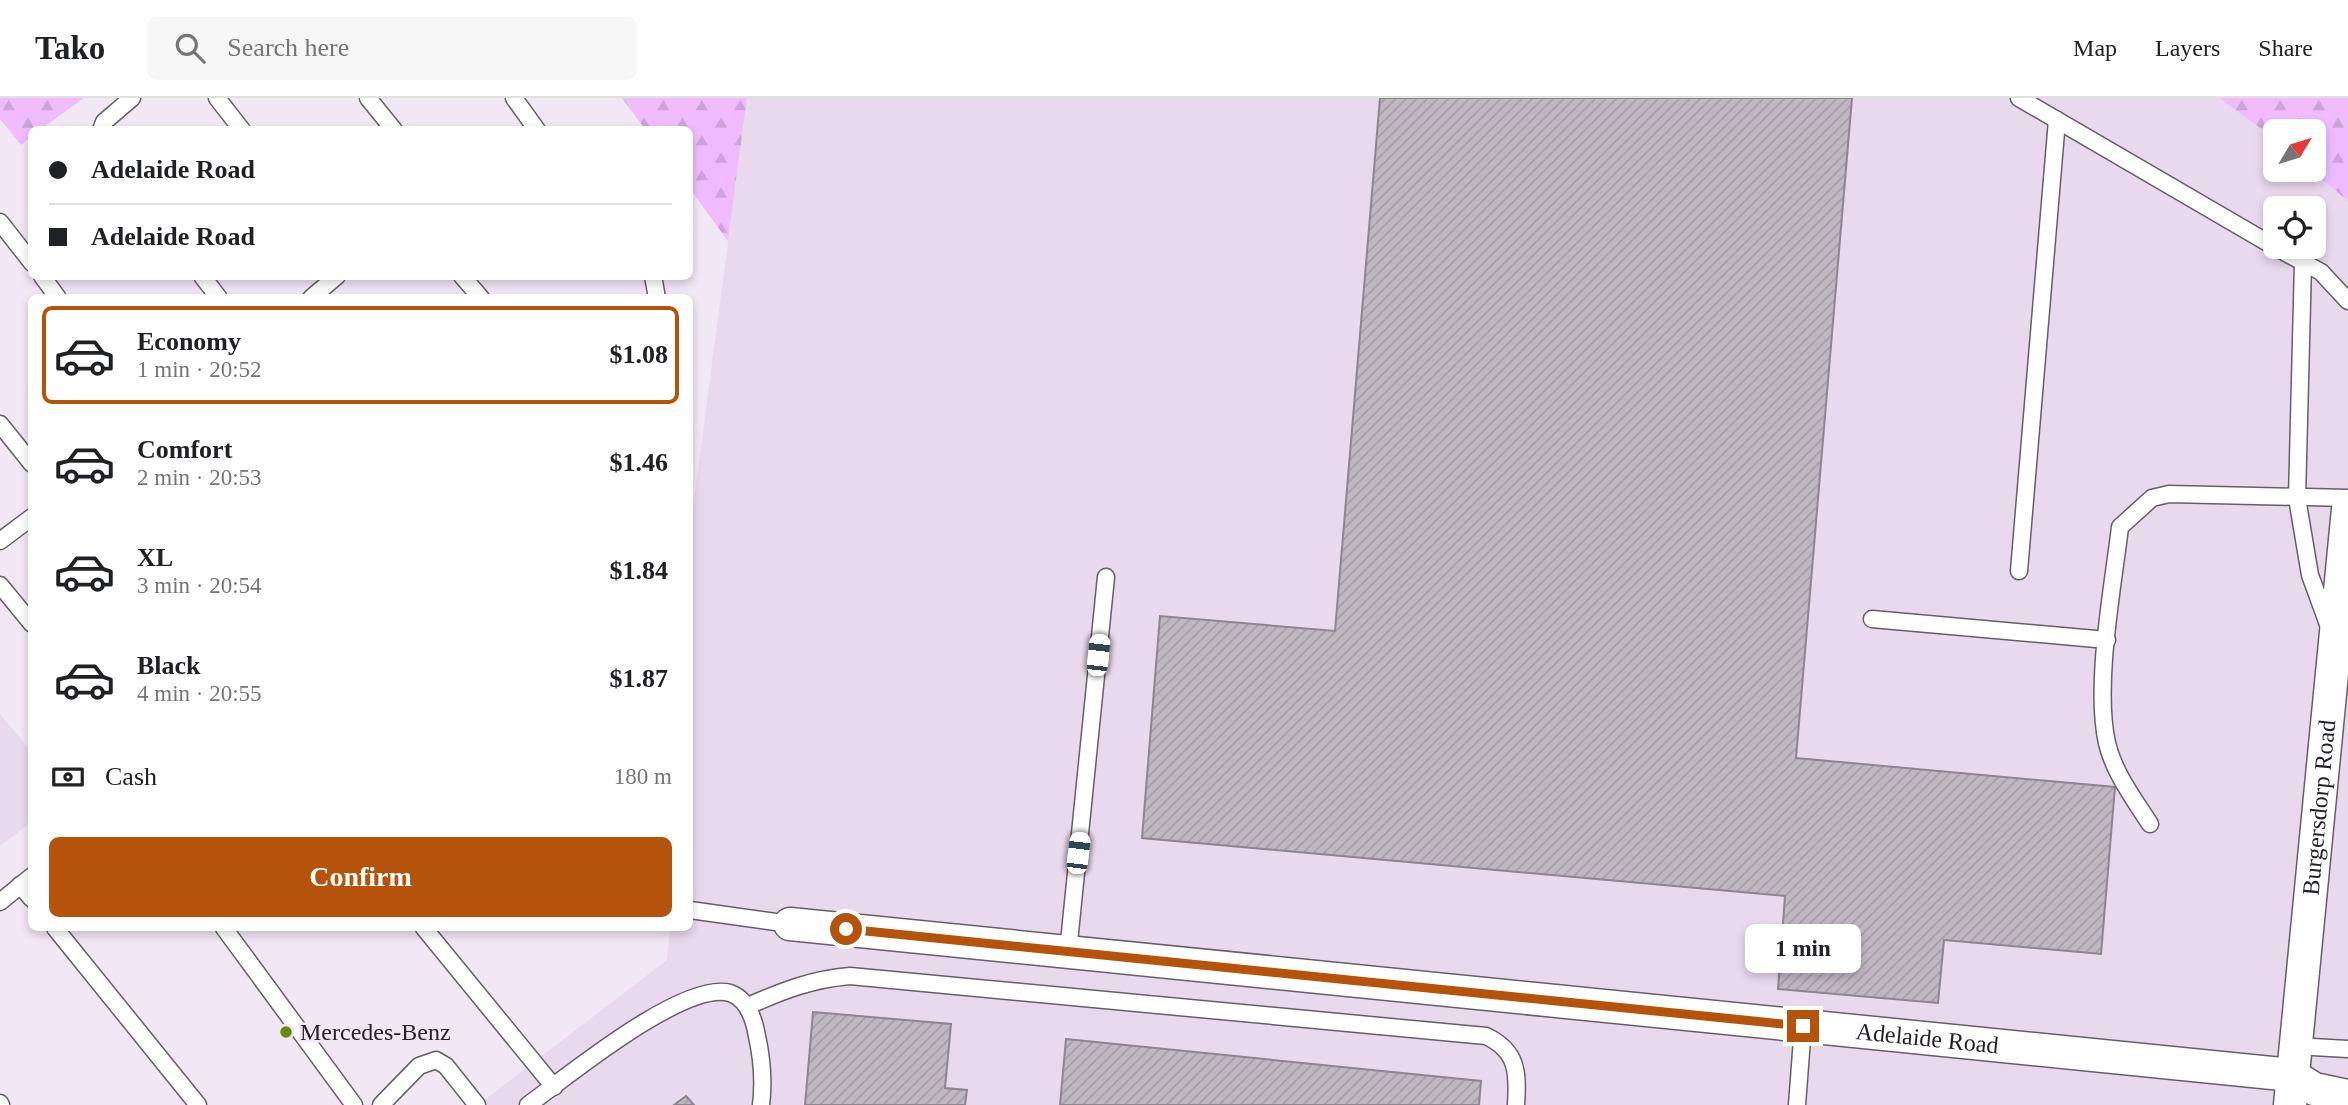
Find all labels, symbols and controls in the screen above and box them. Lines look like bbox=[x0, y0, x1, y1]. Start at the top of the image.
search box bbox=[147, 17, 637, 80]
icon: search bbox=[171, 29, 209, 67]
text: Tako bbox=[35, 30, 105, 66]
text: Search here bbox=[227, 33, 349, 62]
text: Map bbox=[2073, 35, 2117, 61]
text: Layers bbox=[2155, 35, 2220, 61]
text: Share bbox=[2258, 35, 2313, 61]
north arrow bbox=[2263, 119, 2326, 182]
map controls bbox=[2263, 119, 2326, 259]
text: Adelaide Road bbox=[91, 155, 255, 184]
button: locate bbox=[2263, 196, 2326, 259]
text: Adelaide Road bbox=[91, 222, 255, 251]
icon: car bbox=[53, 324, 116, 387]
text: Economy bbox=[137, 327, 241, 356]
text: $1.08 bbox=[610, 340, 668, 369]
text: 1 min · 20:52 bbox=[137, 357, 262, 382]
icon: car bbox=[53, 432, 116, 495]
text: Comfort bbox=[137, 435, 232, 464]
text: $1.46 bbox=[610, 448, 668, 477]
text: 2 min · 20:53 bbox=[137, 465, 262, 490]
icon: car bbox=[53, 540, 116, 603]
text: XL bbox=[137, 543, 173, 572]
text: $1.84 bbox=[610, 556, 668, 585]
text: 3 min · 20:54 bbox=[137, 573, 262, 598]
car bbox=[1086, 633, 1111, 677]
icon: car bbox=[53, 648, 116, 711]
text: Black bbox=[137, 651, 201, 680]
text: $1.87 bbox=[610, 664, 668, 693]
text: 4 min · 20:55 bbox=[137, 681, 262, 706]
street label: Burgersdorp Road bbox=[2297, 718, 2340, 896]
icon: cash bbox=[49, 758, 87, 796]
text: Cash bbox=[105, 762, 157, 791]
text: 180 m bbox=[614, 764, 672, 789]
car bbox=[1066, 831, 1091, 875]
button: Confirm bbox=[49, 837, 672, 917]
route start bbox=[830, 913, 862, 945]
callout: 1 min bbox=[1745, 925, 1861, 974]
text: 1 min bbox=[1775, 936, 1831, 961]
route end bbox=[1787, 1010, 1819, 1042]
street label: Adelaide Road bbox=[1855, 1018, 2000, 1058]
place label: Mercedes-Benz bbox=[300, 1019, 451, 1045]
marker: Mercedes-Benz bbox=[278, 1024, 294, 1040]

